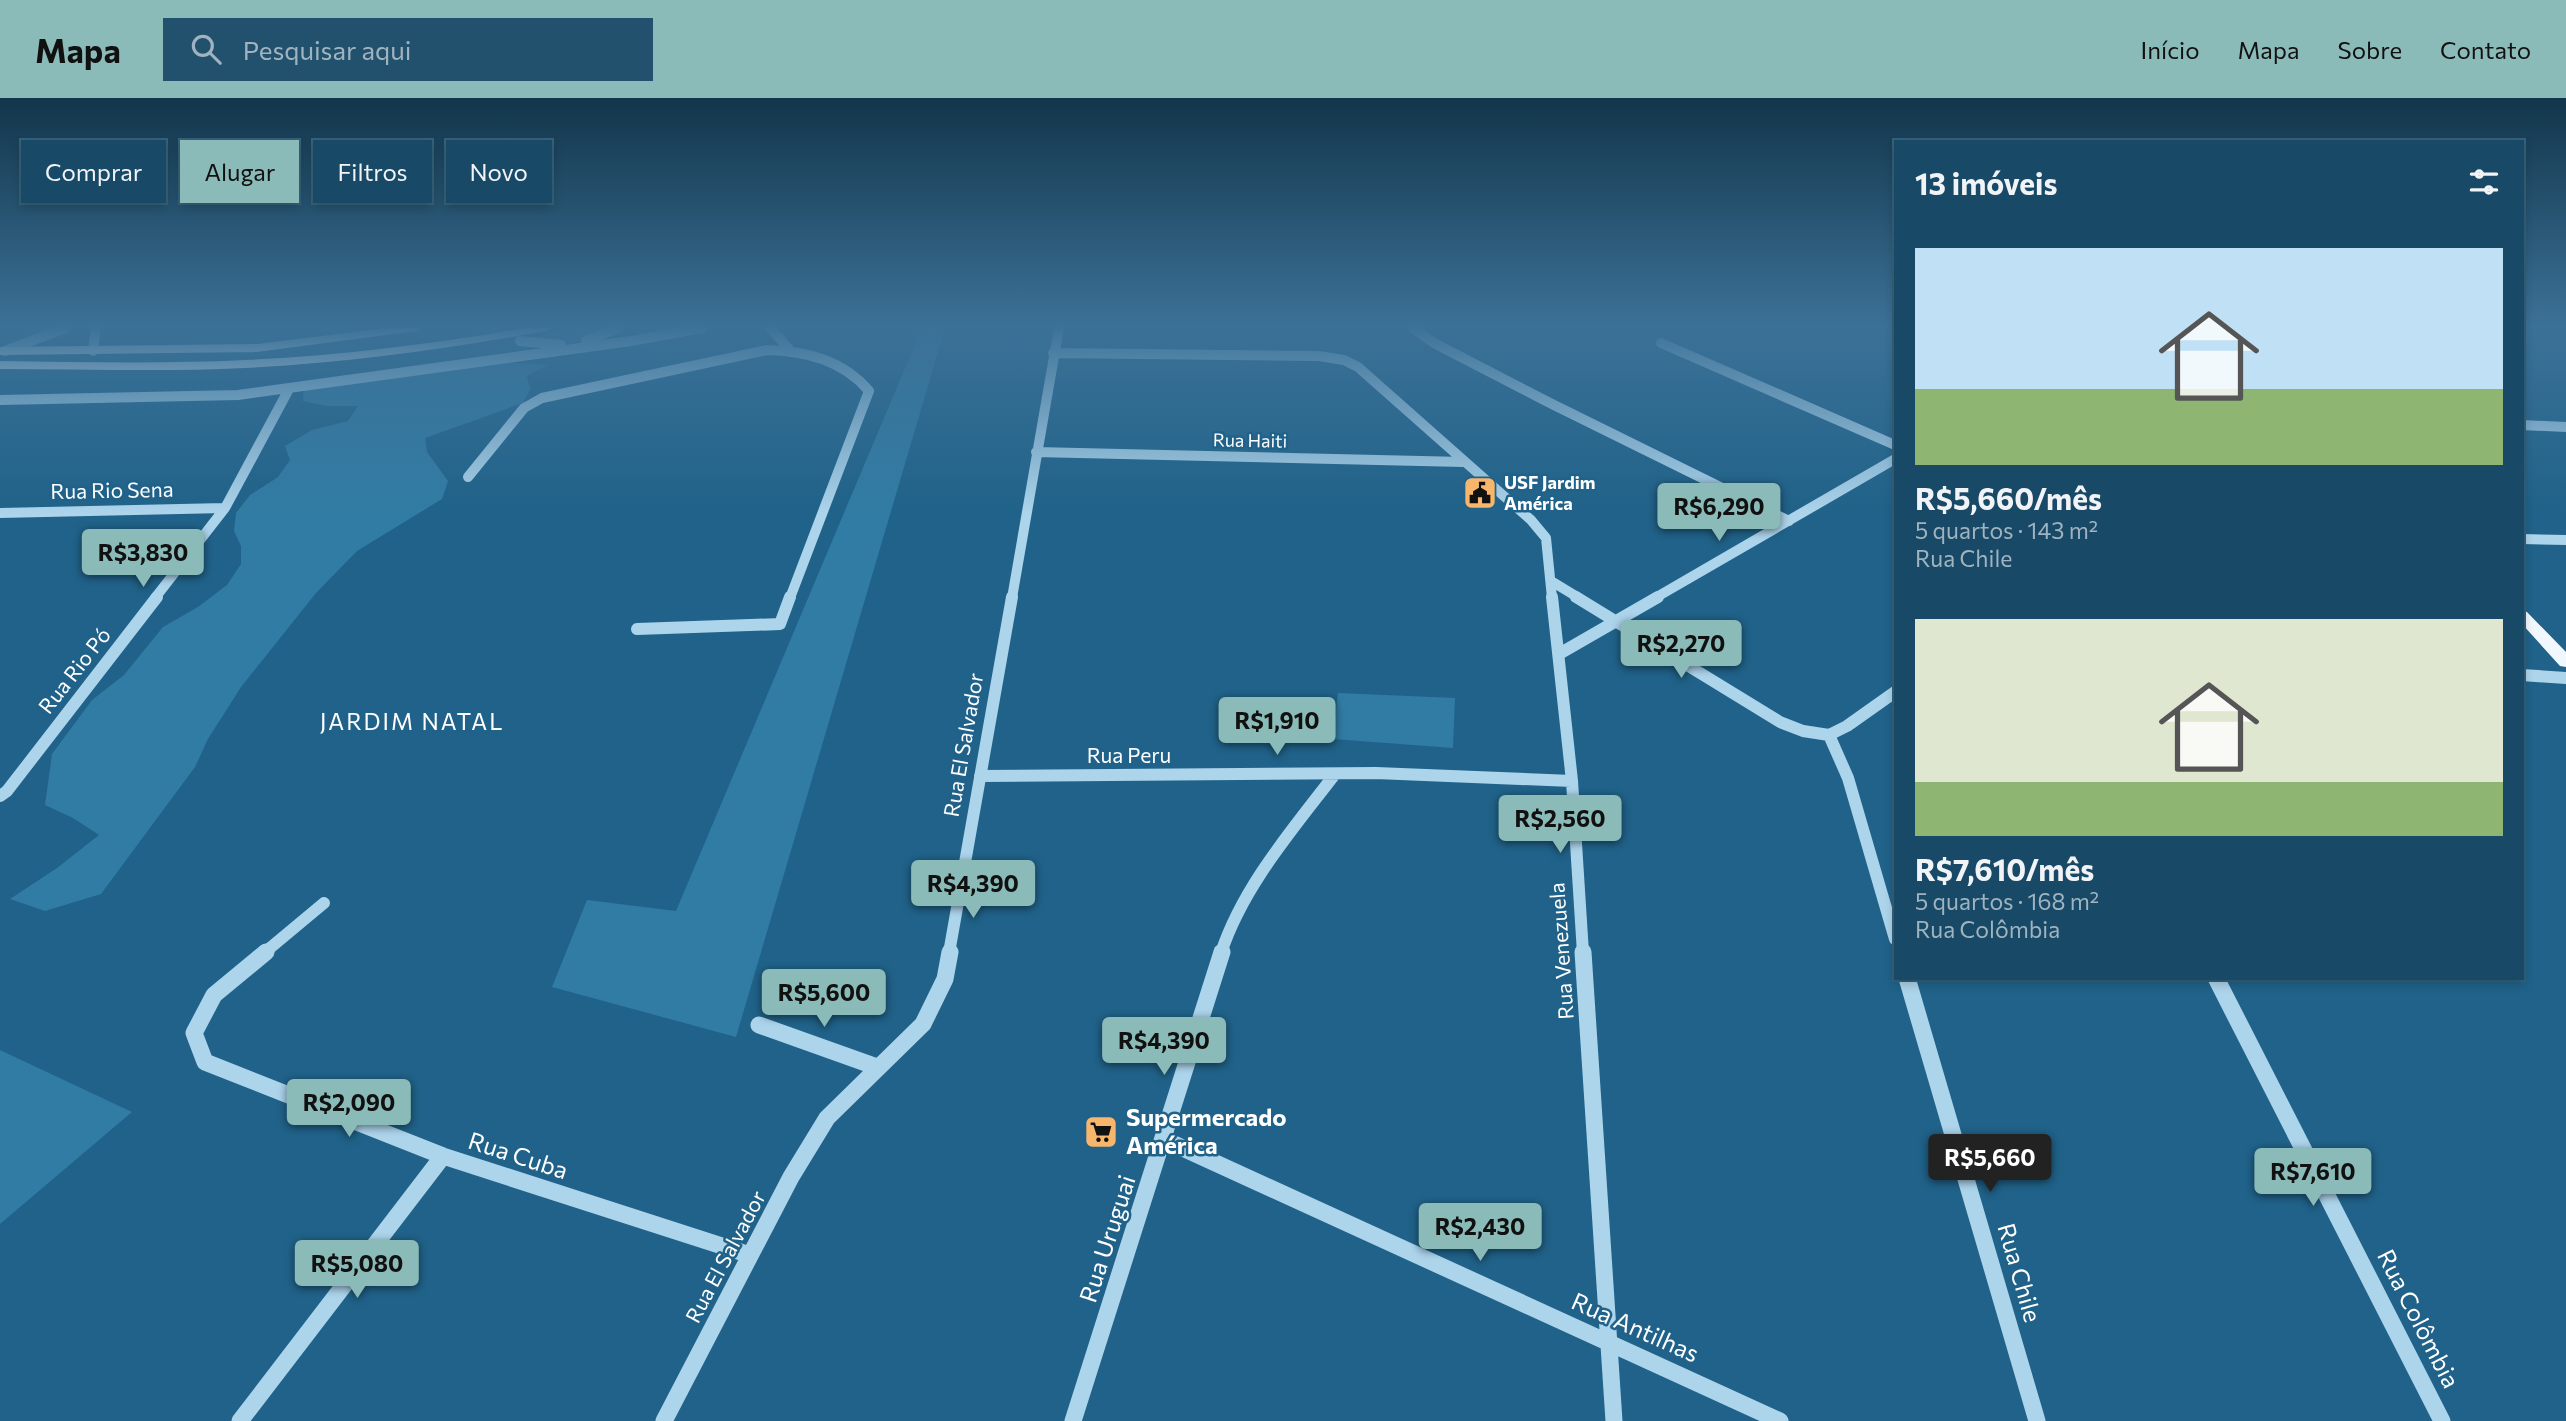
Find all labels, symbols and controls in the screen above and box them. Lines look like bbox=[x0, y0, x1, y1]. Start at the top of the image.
search box bbox=[163, 18, 653, 81]
text: Mapa bbox=[35, 29, 121, 70]
icon: search bbox=[187, 30, 225, 68]
text: Pesquisar aqui bbox=[243, 34, 411, 65]
text: Início bbox=[2141, 35, 2200, 64]
text: Mapa bbox=[2238, 35, 2300, 64]
text: Sobre bbox=[2338, 35, 2402, 64]
text: Contato bbox=[2440, 35, 2531, 64]
chip: Comprar bbox=[21, 140, 166, 203]
chip: Alugar bbox=[180, 140, 299, 203]
chip: Filtros bbox=[313, 140, 432, 203]
chip: Novo bbox=[446, 140, 552, 203]
icon: filters bbox=[2465, 163, 2503, 201]
text: 13 imóveis bbox=[1915, 164, 2057, 201]
icon: home bbox=[2146, 293, 2272, 419]
street label: Rua Haiti bbox=[1213, 428, 1287, 452]
place label: USF Jardim América bbox=[1504, 471, 1595, 514]
public building icon: USF Jardim América bbox=[1461, 474, 1499, 512]
street label: Rua Rio Sena bbox=[50, 476, 174, 503]
text: R$5,660/mês bbox=[1915, 479, 2102, 516]
pin: R$6,290 bbox=[1654, 484, 1784, 543]
text: R$6,290 bbox=[1673, 492, 1765, 520]
text: 5 quartos · 143 m² bbox=[1915, 516, 2098, 544]
pin: R$3,830 bbox=[78, 530, 208, 589]
text: R$3,830 bbox=[98, 538, 188, 566]
text: Rua Chile bbox=[1915, 544, 2012, 572]
pin: R$2,270 bbox=[1616, 620, 1746, 680]
street label: Rua Rio Pó bbox=[33, 622, 115, 718]
text: R$2,270 bbox=[1637, 629, 1725, 657]
icon: home bbox=[2146, 664, 2272, 790]
street label: Rua El Salvador bbox=[938, 671, 987, 819]
pin: R$1,910 bbox=[1212, 698, 1342, 757]
text: R$1,910 bbox=[1235, 706, 1319, 734]
district label: JARDIM NATAL bbox=[320, 707, 504, 735]
street label: Rua Peru bbox=[1087, 742, 1171, 767]
pin: R$2,560 bbox=[1495, 796, 1625, 855]
text: R$2,560 bbox=[1515, 804, 1605, 832]
text: R$7,610/mês bbox=[1915, 850, 2094, 887]
pin: R$4,390 bbox=[908, 860, 1038, 920]
text: R$4,390 bbox=[927, 869, 1019, 897]
street label: Rua Venezuela bbox=[1543, 882, 1578, 1021]
text: 5 quartos · 168 m² bbox=[1915, 887, 2099, 915]
text: Rua Colômbia bbox=[1915, 915, 2060, 943]
pin: R$5,600 bbox=[759, 970, 889, 1029]
text: R$5,600 bbox=[778, 978, 870, 1006]
pin: R$4,390 bbox=[1099, 1018, 1229, 1077]
text: R$4,390 bbox=[1118, 1026, 1210, 1054]
pin: R$2,090 bbox=[284, 1080, 414, 1139]
text: R$2,090 bbox=[303, 1088, 395, 1116]
place label: Supermercado América bbox=[1126, 1102, 1287, 1159]
supermarket icon: Supermercado América bbox=[1082, 1113, 1120, 1151]
street label: Rua Cuba bbox=[465, 1125, 572, 1184]
pin: R$5,660 bbox=[1925, 1134, 2055, 1194]
text: R$5,660 bbox=[1944, 1143, 2036, 1171]
pin: R$7,610 bbox=[2248, 1148, 2378, 1208]
text: R$7,610 bbox=[2270, 1157, 2356, 1185]
street label: Rua Uruguai bbox=[1072, 1171, 1141, 1306]
street label: Rua El Salvador bbox=[679, 1186, 770, 1327]
pin: R$2,430 bbox=[1415, 1204, 1545, 1263]
text: R$2,430 bbox=[1435, 1212, 1525, 1240]
street label: Rua Chile bbox=[1992, 1220, 2048, 1325]
pin: R$5,080 bbox=[292, 1240, 422, 1300]
street label: Rua Colômbia bbox=[2372, 1244, 2467, 1392]
text: R$5,080 bbox=[311, 1249, 403, 1277]
street label: Rua Antilhas bbox=[1568, 1286, 1704, 1368]

